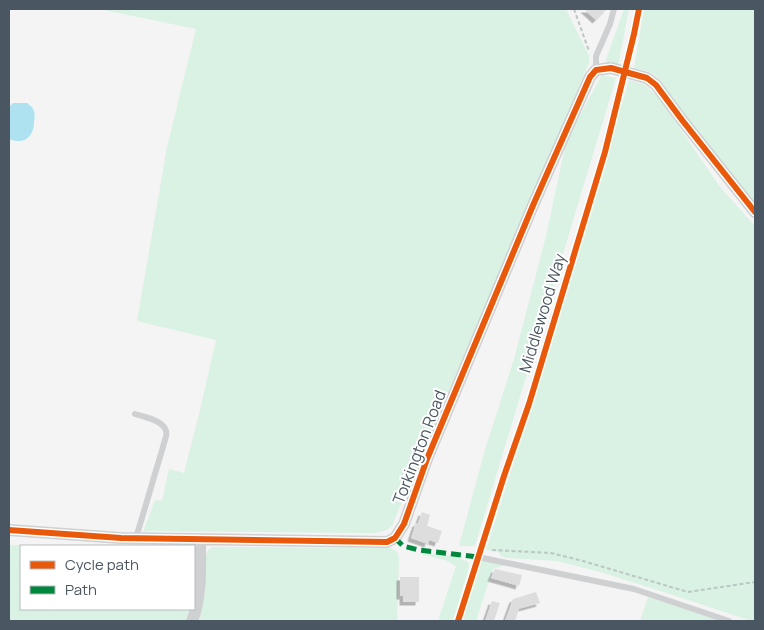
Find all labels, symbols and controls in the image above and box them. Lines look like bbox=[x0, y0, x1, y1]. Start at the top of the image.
street label: Middlewood Way bbox=[513, 250, 571, 375]
street label: Torkington Road bbox=[387, 387, 451, 507]
legend bbox=[20, 545, 195, 610]
text: Cycle path bbox=[65, 554, 139, 575]
text: Path bbox=[65, 579, 97, 600]

